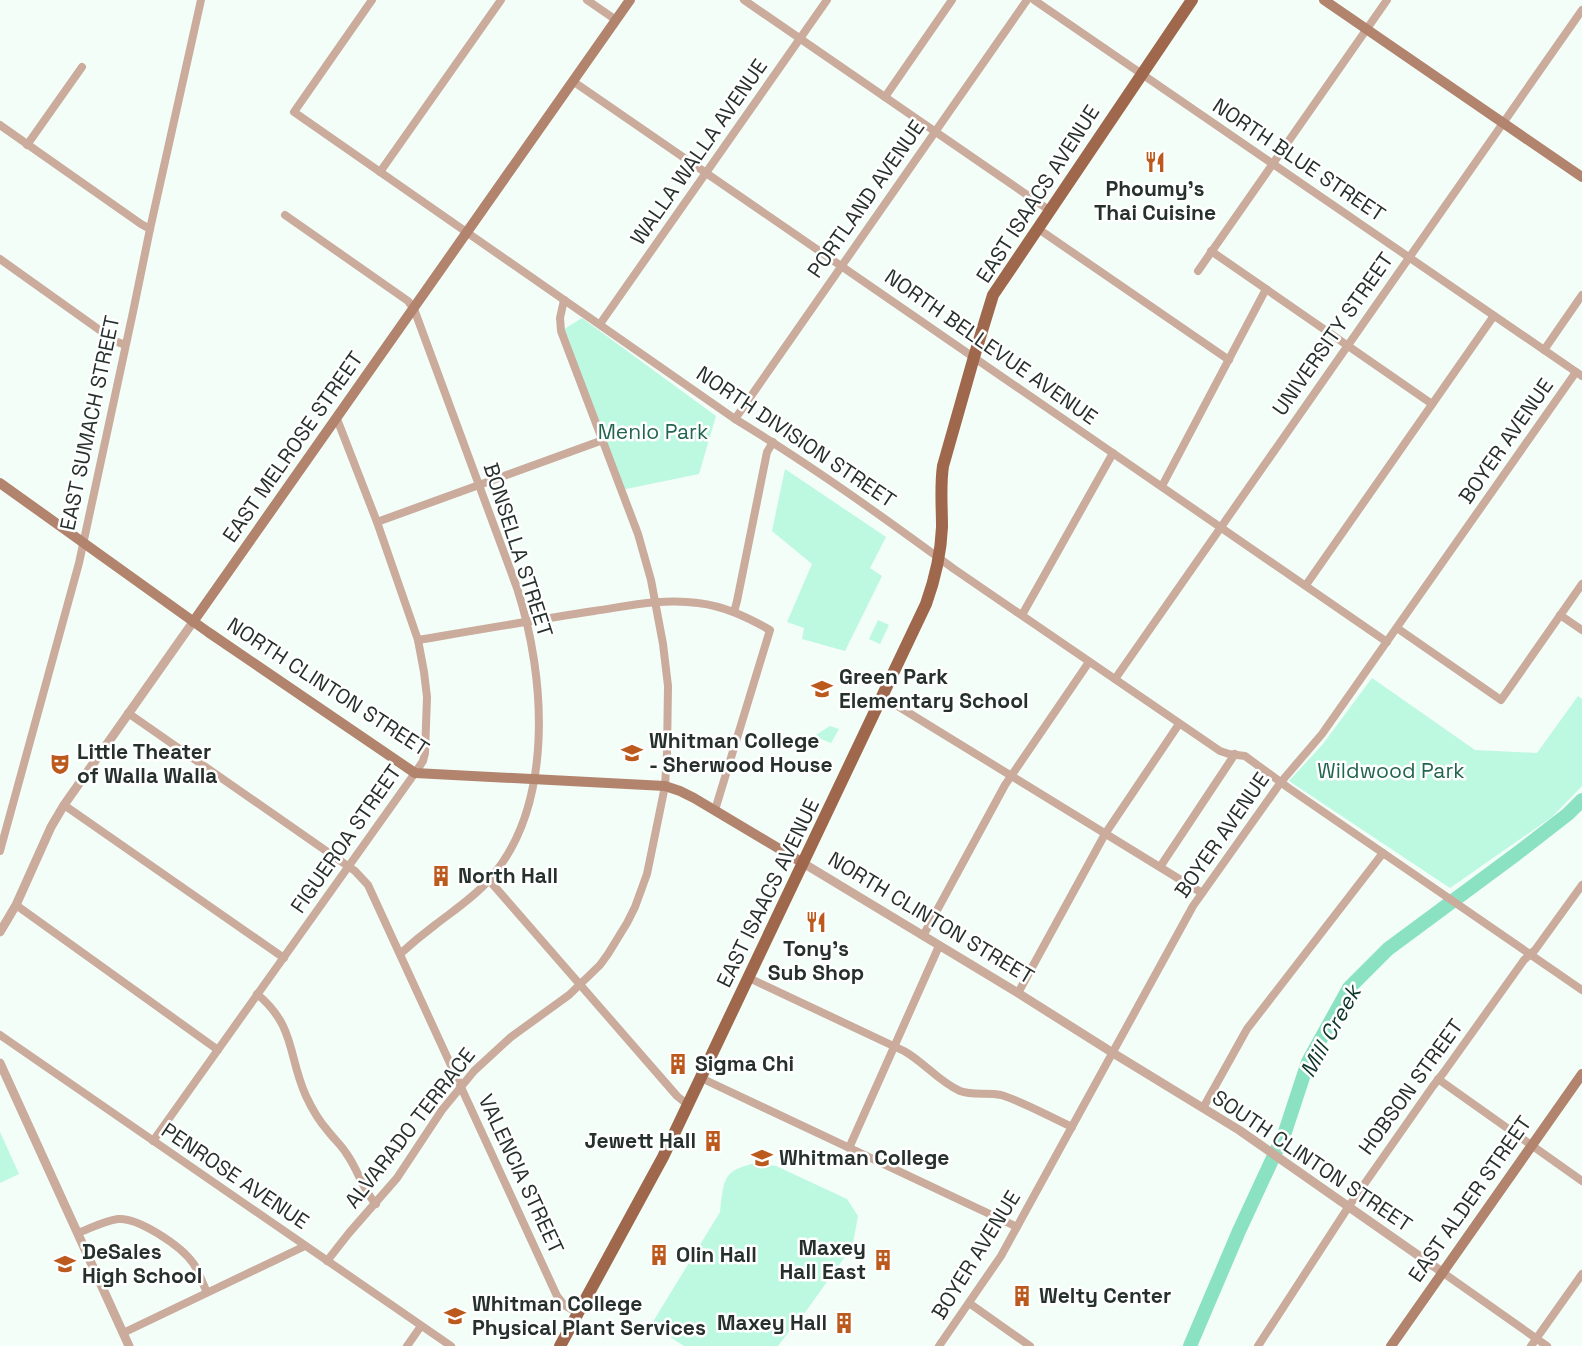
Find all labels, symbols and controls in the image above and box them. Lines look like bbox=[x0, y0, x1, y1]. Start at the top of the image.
street label: WALLA WALLA AVENUE bbox=[624, 53, 773, 250]
street label: NORTH BLUE STREET bbox=[1208, 92, 1391, 227]
street label: EAST ISAACS AVENUE bbox=[970, 100, 1105, 288]
street label: PORTLAND AVENUE bbox=[801, 115, 930, 283]
restaurant icon: Phoumy's Thai Cuisine bbox=[1143, 150, 1167, 174]
place label: Phoumy's Thai Cuisine bbox=[1094, 175, 1216, 226]
street label: UNIVERSITY STREET bbox=[1266, 247, 1399, 421]
street label: NORTH BELLEVUE AVENUE bbox=[880, 263, 1103, 430]
street label: EAST SUMACH STREET bbox=[54, 313, 125, 533]
street label: EAST MELROSE STREET bbox=[216, 346, 369, 547]
street label: NORTH DIVISION STREET bbox=[691, 360, 901, 513]
street label: BOYER AVENUE bbox=[1452, 373, 1559, 509]
park label: Menlo Park bbox=[598, 418, 708, 445]
street label: BONSELLA STREET bbox=[478, 459, 559, 640]
street label: NORTH CLINTON STREET bbox=[222, 611, 434, 762]
place label: Green Park Elementary School bbox=[839, 663, 1029, 714]
school or university icon: Green Park Elementary School bbox=[810, 677, 834, 701]
place label: Whitman College - Sherwood House bbox=[649, 727, 833, 778]
place label: Little Theater of Walla Walla bbox=[77, 738, 217, 789]
school or university icon: Whitman College - Sherwood House bbox=[620, 741, 644, 765]
theatre icon: Little Theater of Walla Walla bbox=[48, 752, 72, 776]
park label: Wildwood Park bbox=[1317, 757, 1465, 784]
street label: FIGUEROA STREET bbox=[284, 759, 407, 918]
street label: BOYER AVENUE bbox=[1168, 767, 1275, 903]
street label: EAST ISAACS AVENUE bbox=[710, 794, 825, 992]
street label: NORTH CLINTON STREET bbox=[823, 845, 1039, 990]
place label: North Hall bbox=[458, 862, 558, 889]
building icon: North Hall bbox=[429, 864, 453, 888]
restaurant icon: Tony's Sub Shop bbox=[804, 910, 828, 934]
place label: Tony's Sub Shop bbox=[768, 935, 864, 986]
water label: Mill Creek bbox=[1293, 978, 1368, 1082]
street label: HOBSON STREET bbox=[1352, 1014, 1469, 1160]
street label: ALVARADO TERRACE bbox=[338, 1042, 481, 1213]
place label: Sigma Chi bbox=[695, 1050, 794, 1077]
building icon: Sigma Chi bbox=[666, 1052, 690, 1076]
street label: SOUTH CLINTON STREET bbox=[1207, 1084, 1417, 1238]
street label: VALENCIA STREET bbox=[473, 1090, 570, 1258]
street label: EAST ALDER STREET bbox=[1402, 1110, 1537, 1287]
street label: PENROSE AVENUE bbox=[156, 1116, 314, 1235]
place label: Jewett Hall bbox=[585, 1127, 696, 1154]
building icon: Jewett Hall bbox=[701, 1129, 725, 1153]
place label: Whitman College bbox=[779, 1144, 949, 1171]
school or university icon: Whitman College bbox=[750, 1146, 774, 1170]
street label: BOYER AVENUE bbox=[925, 1185, 1026, 1324]
place label: Maxey Hall East bbox=[780, 1234, 866, 1285]
place label: DeSales High School bbox=[82, 1238, 202, 1289]
place label: Olin Hall bbox=[676, 1241, 757, 1268]
building icon: Olin Hall bbox=[647, 1243, 671, 1267]
building icon: Maxey Hall East bbox=[871, 1248, 895, 1272]
school or university icon: DeSales High School bbox=[53, 1252, 77, 1276]
place label: Welty Center bbox=[1039, 1282, 1171, 1309]
building icon: Welty Center bbox=[1010, 1284, 1034, 1308]
place label: Whitman College Physical Plant Services bbox=[472, 1290, 706, 1341]
school or university icon: Whitman College Physical Plant Services bbox=[443, 1304, 467, 1328]
place label: Maxey Hall bbox=[717, 1309, 827, 1336]
building icon: Maxey Hall bbox=[832, 1311, 856, 1335]

